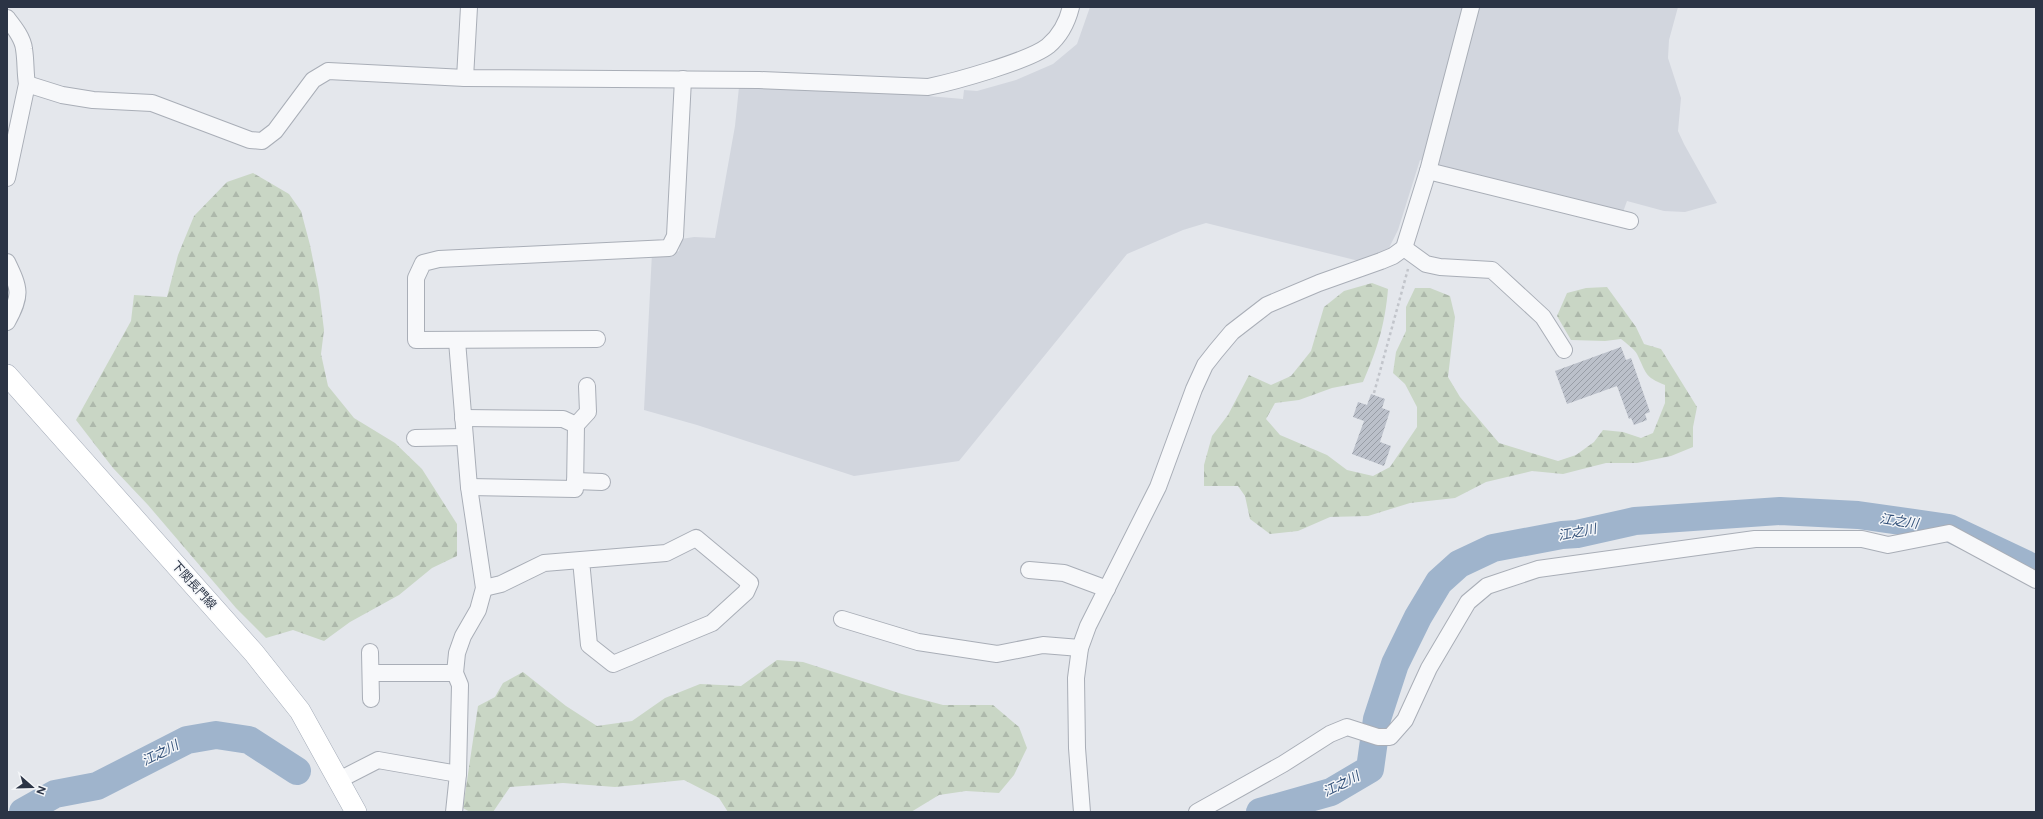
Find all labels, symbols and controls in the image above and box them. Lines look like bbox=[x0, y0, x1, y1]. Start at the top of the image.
water label: 江之川 bbox=[1879, 511, 1921, 531]
water label: 江之川 bbox=[1556, 521, 1600, 543]
street label: 下関長門線 bbox=[169, 558, 219, 612]
water label: 江之川 bbox=[139, 737, 183, 769]
north arrow bbox=[12, 767, 52, 807]
water label: 江之川 bbox=[1320, 768, 1364, 800]
text: N bbox=[33, 784, 48, 796]

